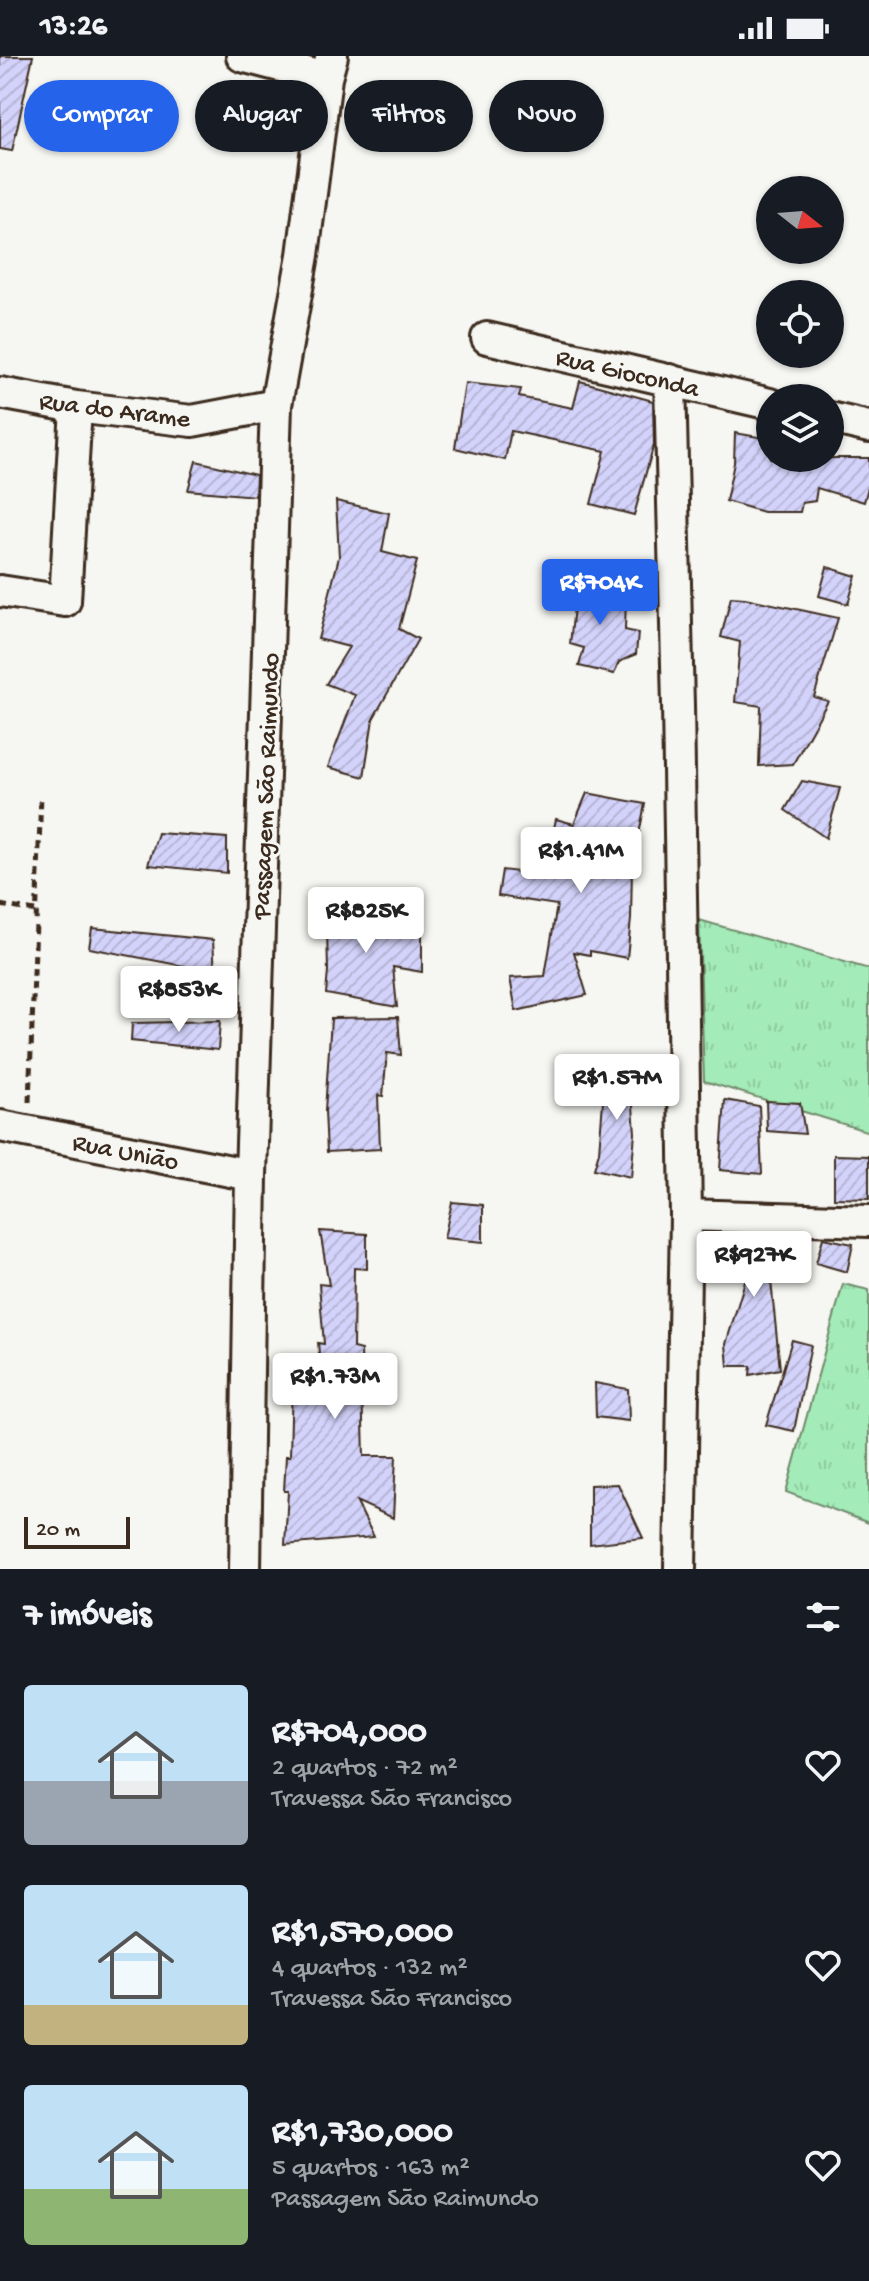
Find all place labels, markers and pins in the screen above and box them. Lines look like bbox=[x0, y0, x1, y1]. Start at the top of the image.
pin: R$704K bbox=[535, 559, 665, 627]
pin: R$1.41M bbox=[507, 827, 655, 895]
pin: R$825K bbox=[301, 887, 431, 955]
pin: R$853K bbox=[114, 966, 244, 1034]
pin: R$1.57M bbox=[543, 1054, 691, 1122]
pin: R$927K bbox=[689, 1231, 819, 1299]
pin: R$1.73M bbox=[261, 1353, 409, 1421]

